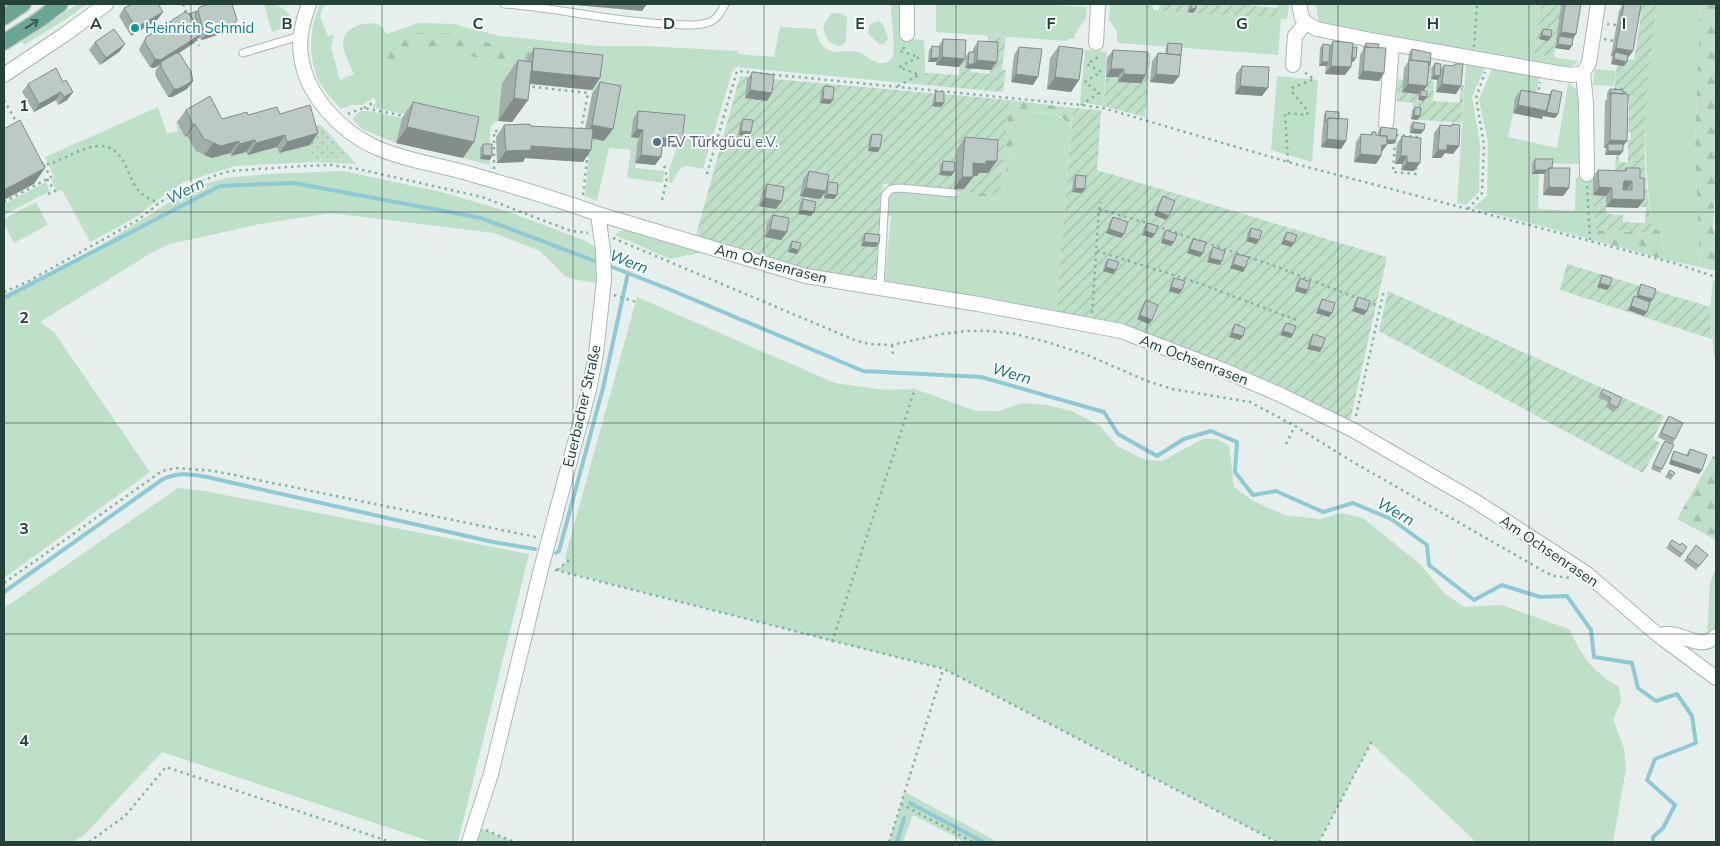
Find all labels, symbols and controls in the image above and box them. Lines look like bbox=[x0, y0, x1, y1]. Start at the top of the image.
text: A bbox=[90, 13, 102, 35]
text: B bbox=[281, 13, 293, 35]
text: C bbox=[473, 13, 484, 35]
text: D bbox=[663, 13, 675, 35]
text: E bbox=[855, 13, 865, 35]
text: F bbox=[1047, 13, 1056, 35]
text: G bbox=[1236, 13, 1248, 35]
text: H bbox=[1427, 13, 1439, 35]
text: I bbox=[1622, 13, 1626, 35]
place label: Heinrich Schmid bbox=[145, 18, 254, 38]
one-way arrow bbox=[25, 19, 39, 29]
marker: Heinrich Schmid bbox=[129, 22, 141, 34]
text: 1 bbox=[19, 95, 29, 117]
place label: FV Türkgücü e.V. bbox=[667, 132, 779, 152]
marker: FV Türkgücü e.V. bbox=[651, 136, 663, 148]
water label: Wern bbox=[163, 172, 208, 210]
street label: Am Ochsenrasen bbox=[713, 239, 829, 289]
water label: Wern bbox=[606, 244, 651, 279]
text: 2 bbox=[19, 307, 29, 329]
street label: Am Ochsenrasen bbox=[1137, 330, 1251, 390]
street label: Euerbacher Straße bbox=[558, 343, 606, 469]
water label: Wern bbox=[989, 358, 1034, 390]
water label: Wern bbox=[1373, 492, 1418, 531]
street label: Am Ochsenrasen bbox=[1496, 510, 1602, 592]
text: 3 bbox=[19, 518, 29, 540]
text: 4 bbox=[19, 730, 29, 752]

